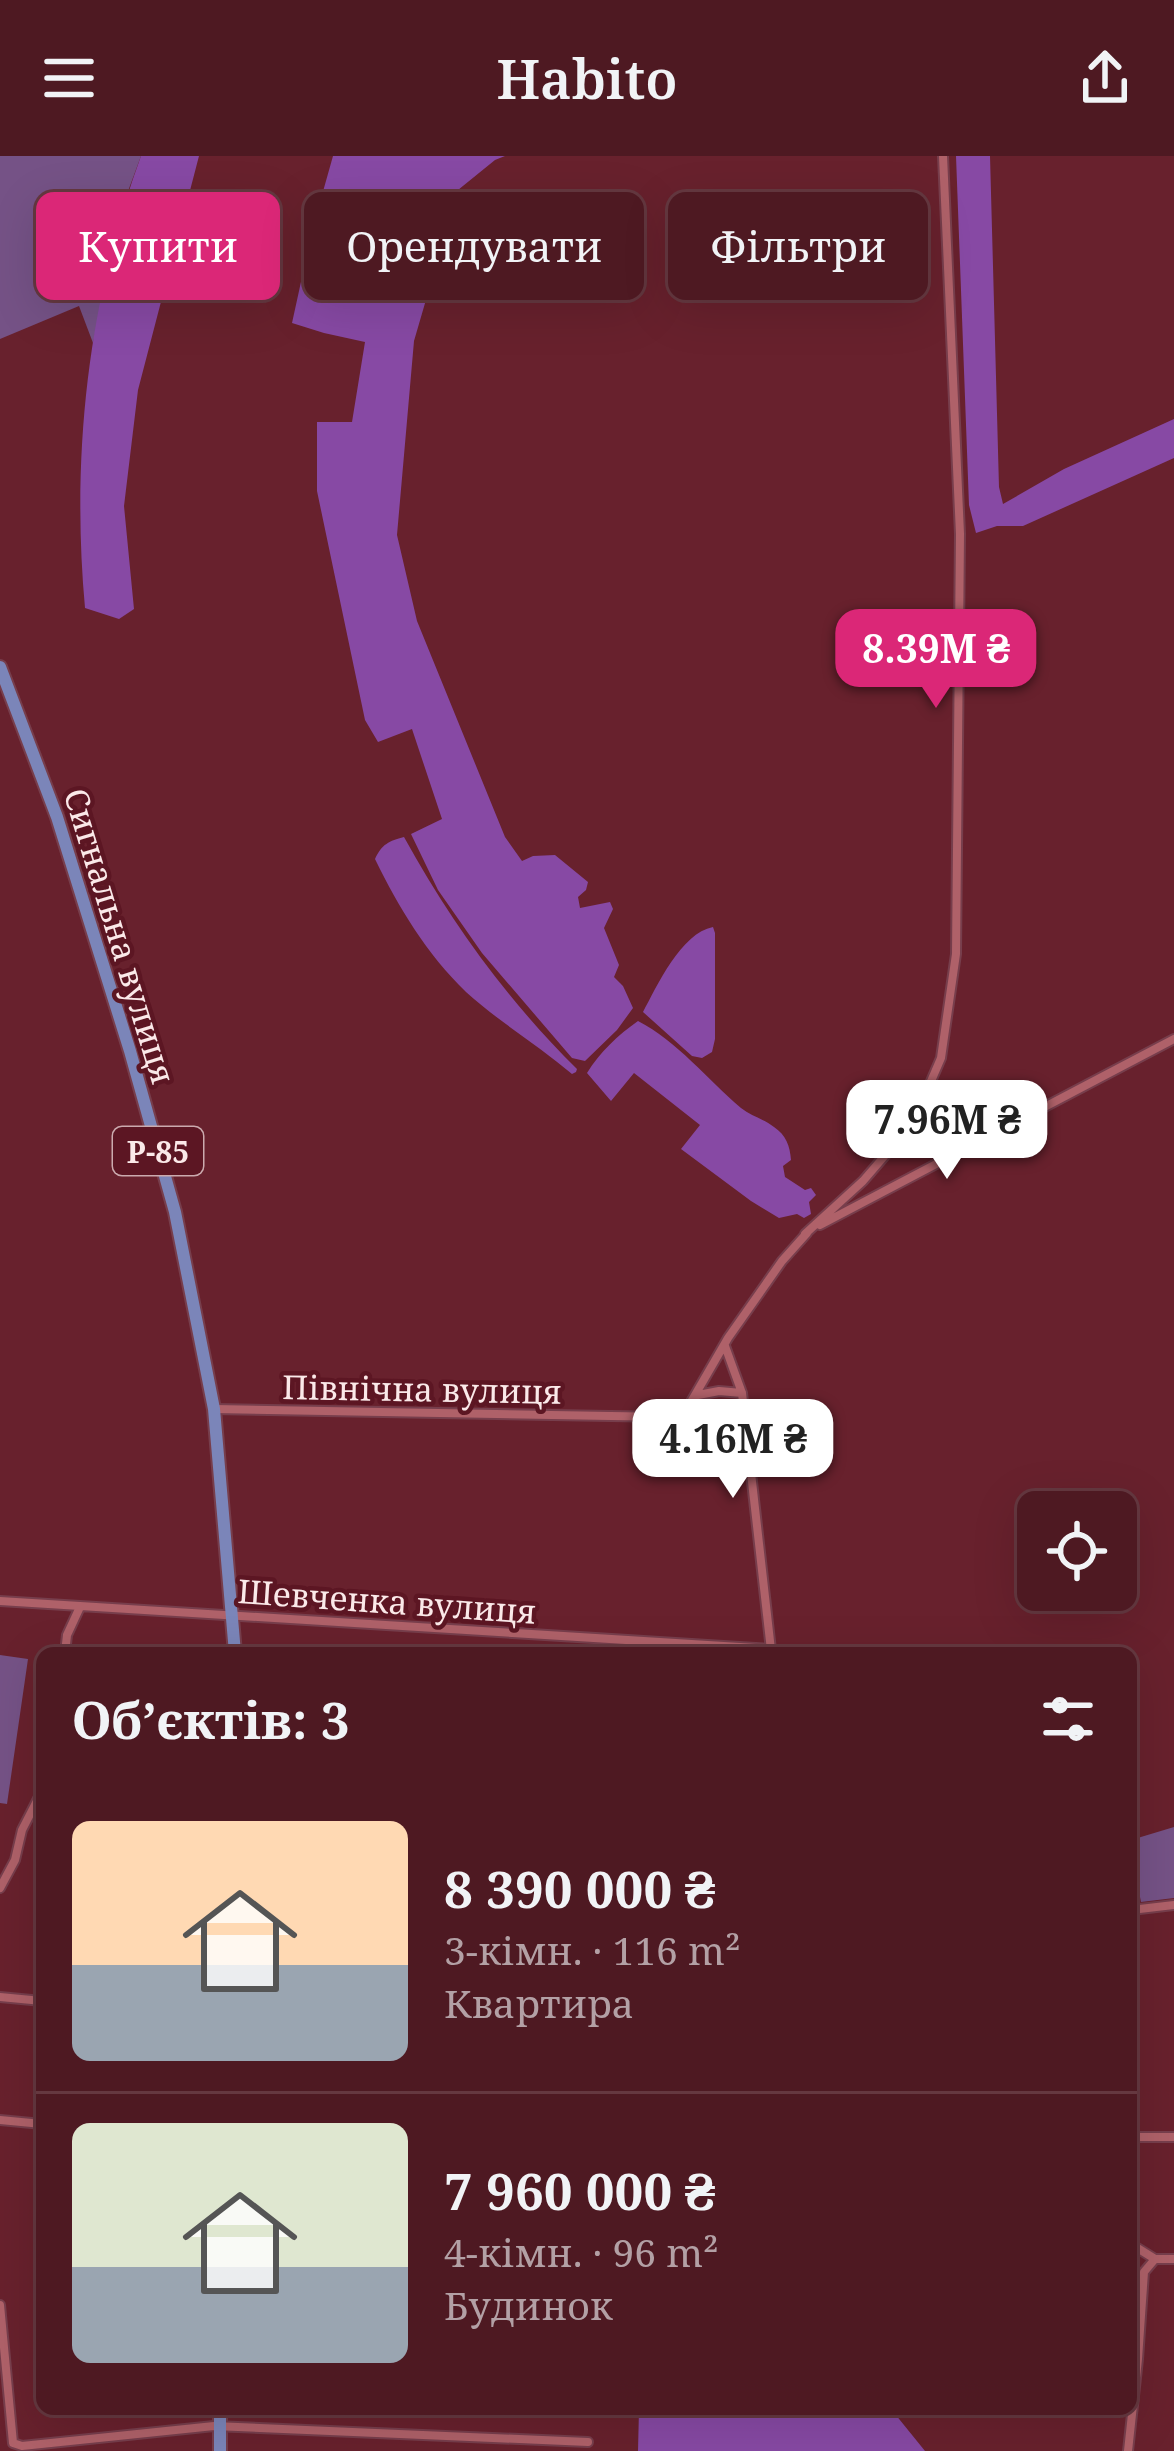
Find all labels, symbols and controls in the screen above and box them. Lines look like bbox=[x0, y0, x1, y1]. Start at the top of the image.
text: Habito bbox=[496, 41, 678, 115]
icon: menu bbox=[36, 45, 102, 111]
icon: share bbox=[1072, 45, 1138, 111]
chip: Купити bbox=[36, 192, 280, 300]
chip: Орендувати bbox=[304, 192, 644, 300]
chip: Фільтри bbox=[668, 192, 928, 300]
pin: 8.39M ₴ bbox=[825, 609, 1047, 711]
text: 8.39M ₴ bbox=[862, 621, 1010, 674]
street label: Сигнальна вулиця bbox=[54, 783, 186, 1089]
pin: 7.96M ₴ bbox=[836, 1080, 1058, 1182]
text: 7.96M ₴ bbox=[873, 1092, 1021, 1145]
road number: Р-85 bbox=[113, 1127, 203, 1175]
street label: Північна вулиця bbox=[282, 1364, 562, 1414]
pin: 4.16M ₴ bbox=[622, 1399, 844, 1501]
text: 4.16M ₴ bbox=[659, 1411, 807, 1464]
map controls bbox=[1017, 1491, 1137, 1611]
button: locate bbox=[1017, 1491, 1137, 1611]
street label: Шевченка вулиця bbox=[236, 1568, 538, 1634]
text: Об’єктів: 3 bbox=[72, 1684, 350, 1754]
icon: filters bbox=[1035, 1686, 1101, 1752]
text: 8 390 000 ₴ bbox=[444, 1853, 715, 1923]
icon: home bbox=[168, 1869, 312, 2013]
text: 3-кімн. · 116 m² bbox=[444, 1923, 740, 1976]
text: Квартира bbox=[444, 1976, 634, 2029]
text: 7 960 000 ₴ bbox=[444, 2155, 715, 2225]
icon: home bbox=[168, 2171, 312, 2315]
text: 4-кімн. · 96 m² bbox=[444, 2225, 719, 2278]
text: Будинок bbox=[444, 2278, 613, 2331]

